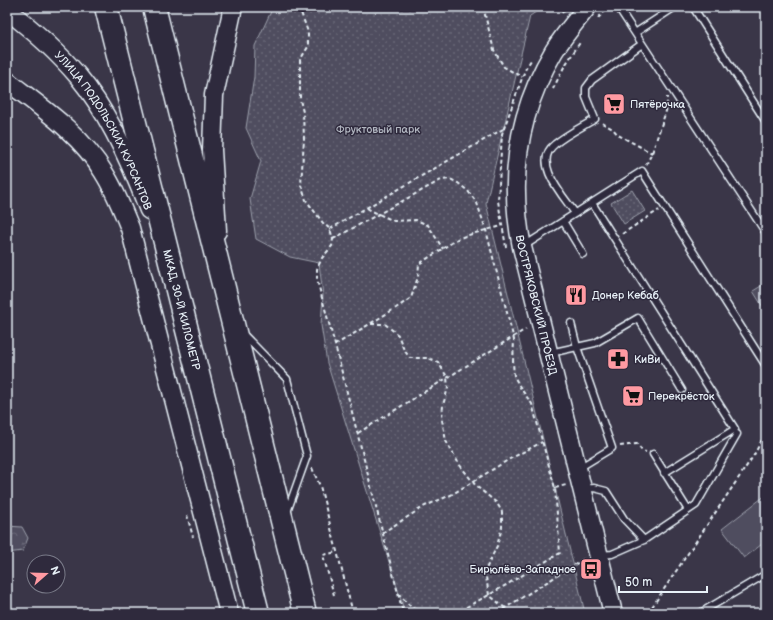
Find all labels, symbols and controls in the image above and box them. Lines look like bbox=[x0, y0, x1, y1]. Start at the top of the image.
street label: УЛИЦА ПОДОЛЬСКИХ КУРСАНТОВ bbox=[52, 48, 155, 211]
supermarket icon: Пятёрочка bbox=[601, 91, 627, 117]
place label: Пятёрочка bbox=[630, 98, 686, 111]
park label: Фруктовый парк bbox=[336, 123, 420, 136]
street label: ВОСТРЯКОВСКИЙ ПРОЕЗД bbox=[513, 234, 560, 376]
street label: МКАД, 30-Й КИЛОМЕТР bbox=[161, 248, 203, 371]
restaurant icon: Донер Кебаб bbox=[563, 282, 589, 308]
place label: Донер Кебаб bbox=[592, 289, 659, 302]
pharmacy icon: КиВи bbox=[605, 346, 631, 372]
place label: КиВи bbox=[634, 353, 660, 366]
supermarket icon: Перекрёсток bbox=[620, 383, 646, 409]
place label: Перекрёсток bbox=[648, 390, 715, 403]
north arrow bbox=[26, 554, 66, 594]
bus stop icon: Бирюлёво-Западное bbox=[578, 556, 604, 582]
place label: Бирюлёво-Западное bbox=[470, 563, 576, 576]
text: N bbox=[47, 565, 62, 577]
scale bar bbox=[619, 568, 707, 594]
text: 50 m bbox=[625, 575, 652, 590]

